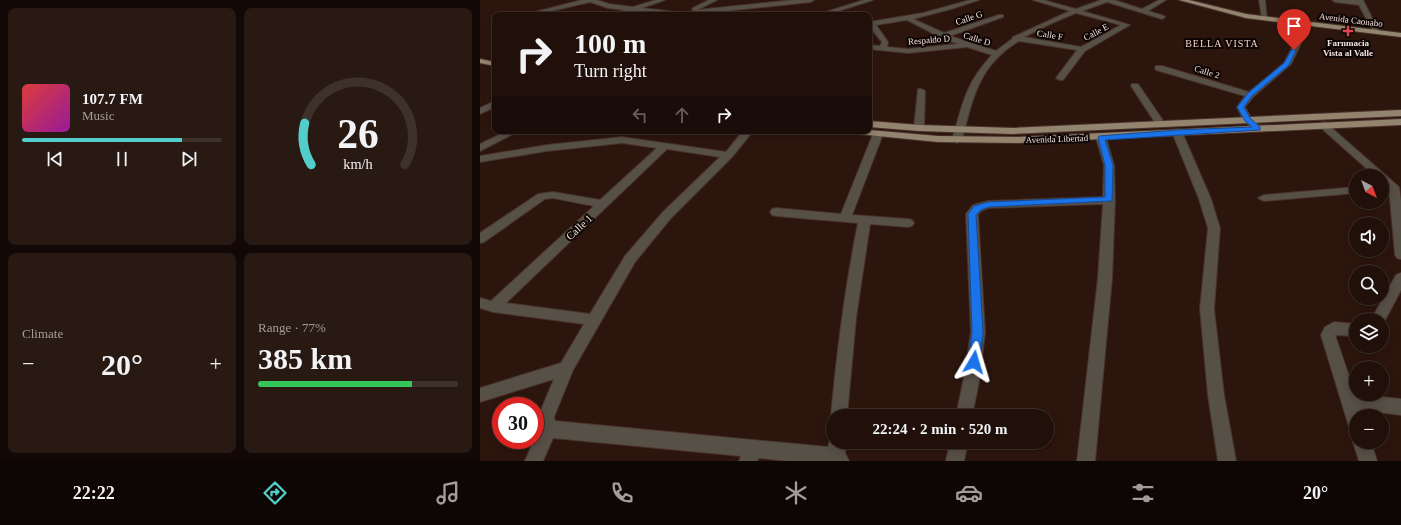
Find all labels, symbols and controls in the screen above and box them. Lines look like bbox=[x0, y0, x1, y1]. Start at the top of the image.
street label: Calle G bbox=[954, 9, 984, 27]
pin bbox=[1277, 9, 1311, 50]
street label: Avenida Caonabo bbox=[1319, 11, 1384, 29]
icon: arrive bbox=[1283, 15, 1305, 37]
street label: Calle E bbox=[1082, 21, 1111, 43]
marker: Farnmacia Vista al Valle bbox=[1343, 26, 1353, 36]
icon: right bbox=[508, 28, 560, 80]
text: 100 m bbox=[574, 28, 646, 59]
street label: Calle F bbox=[1036, 28, 1064, 42]
street label: Calle D bbox=[962, 30, 992, 48]
street label: Respaldo D bbox=[908, 33, 951, 47]
district label: BELLA VISTA bbox=[1185, 38, 1259, 49]
place label: Farnmacia Vista al Valle bbox=[1323, 38, 1373, 58]
text: Turn right bbox=[574, 61, 647, 81]
street label: Calle 2 bbox=[1193, 63, 1221, 81]
text: 107.7 FM bbox=[82, 91, 143, 107]
icon: left bbox=[629, 104, 651, 126]
icon: ahead bbox=[671, 104, 693, 126]
icon: right bbox=[713, 104, 735, 126]
text: Music bbox=[82, 108, 115, 123]
text: 26 bbox=[337, 110, 379, 156]
street label: Avenida Libertad bbox=[1026, 133, 1089, 145]
icon: previous bbox=[44, 148, 66, 170]
icon: pause bbox=[111, 148, 133, 170]
icon: next bbox=[178, 148, 200, 170]
text: km/h bbox=[343, 155, 373, 171]
north arrow bbox=[1349, 169, 1389, 209]
map controls bbox=[1349, 169, 1389, 449]
street label: Calle 1 bbox=[563, 212, 595, 242]
button: sound bbox=[1349, 217, 1389, 257]
button: search bbox=[1349, 265, 1389, 305]
button: layers bbox=[1349, 313, 1389, 353]
text: Range · 77% bbox=[258, 320, 326, 335]
text: Climate bbox=[22, 326, 63, 341]
position arrow bbox=[953, 341, 995, 383]
text: 385 km bbox=[258, 342, 352, 375]
text: 20° bbox=[101, 348, 143, 381]
text: − bbox=[22, 351, 34, 376]
text: + bbox=[210, 351, 222, 376]
button: + bbox=[1349, 361, 1389, 401]
speed limit sign: 30 bbox=[492, 397, 544, 449]
button: − bbox=[1349, 409, 1389, 449]
text: 22:24 · 2 min · 520 m bbox=[873, 421, 1008, 437]
icon: directions bbox=[261, 479, 289, 507]
icon: music bbox=[434, 479, 462, 507]
icon: phone bbox=[608, 479, 636, 507]
icon: climate bbox=[782, 479, 810, 507]
icon: car bbox=[955, 479, 983, 507]
icon: filters bbox=[1129, 479, 1157, 507]
text: 22:22 bbox=[73, 483, 115, 503]
text: 20° bbox=[1303, 483, 1328, 503]

